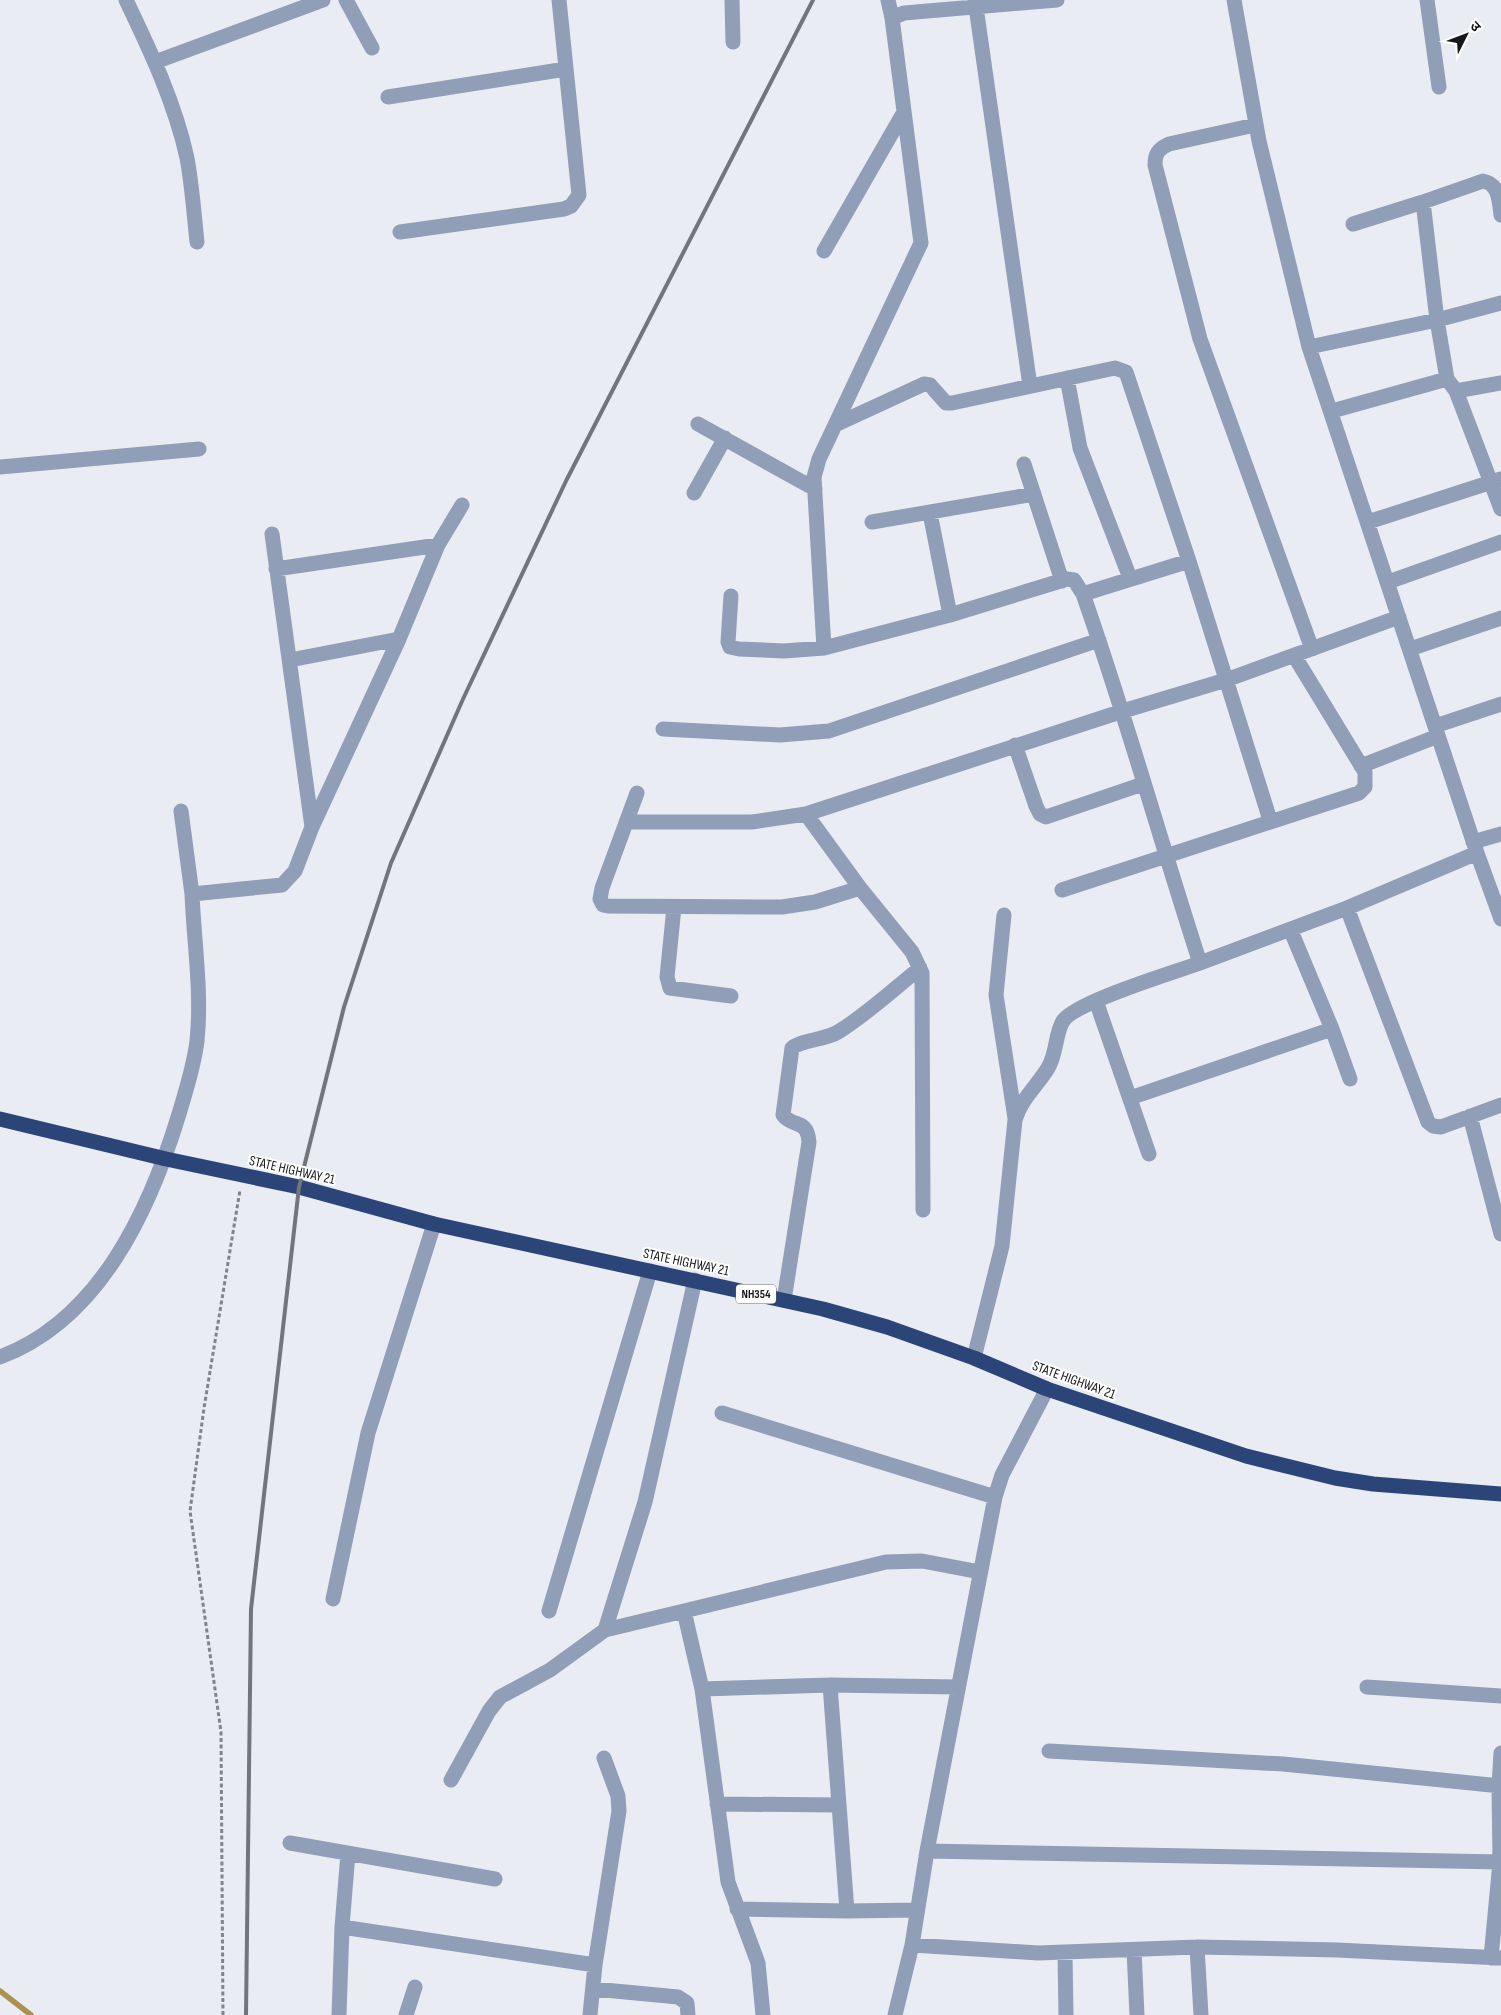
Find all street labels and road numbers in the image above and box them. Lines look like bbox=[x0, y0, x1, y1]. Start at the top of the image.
street label: STATE HIGHWAY 21 bbox=[248, 1152, 336, 1188]
street label: STATE HIGHWAY 21 bbox=[642, 1245, 730, 1279]
road number: NH354 bbox=[736, 1285, 776, 1304]
street label: STATE HIGHWAY 21 bbox=[1030, 1357, 1118, 1403]

